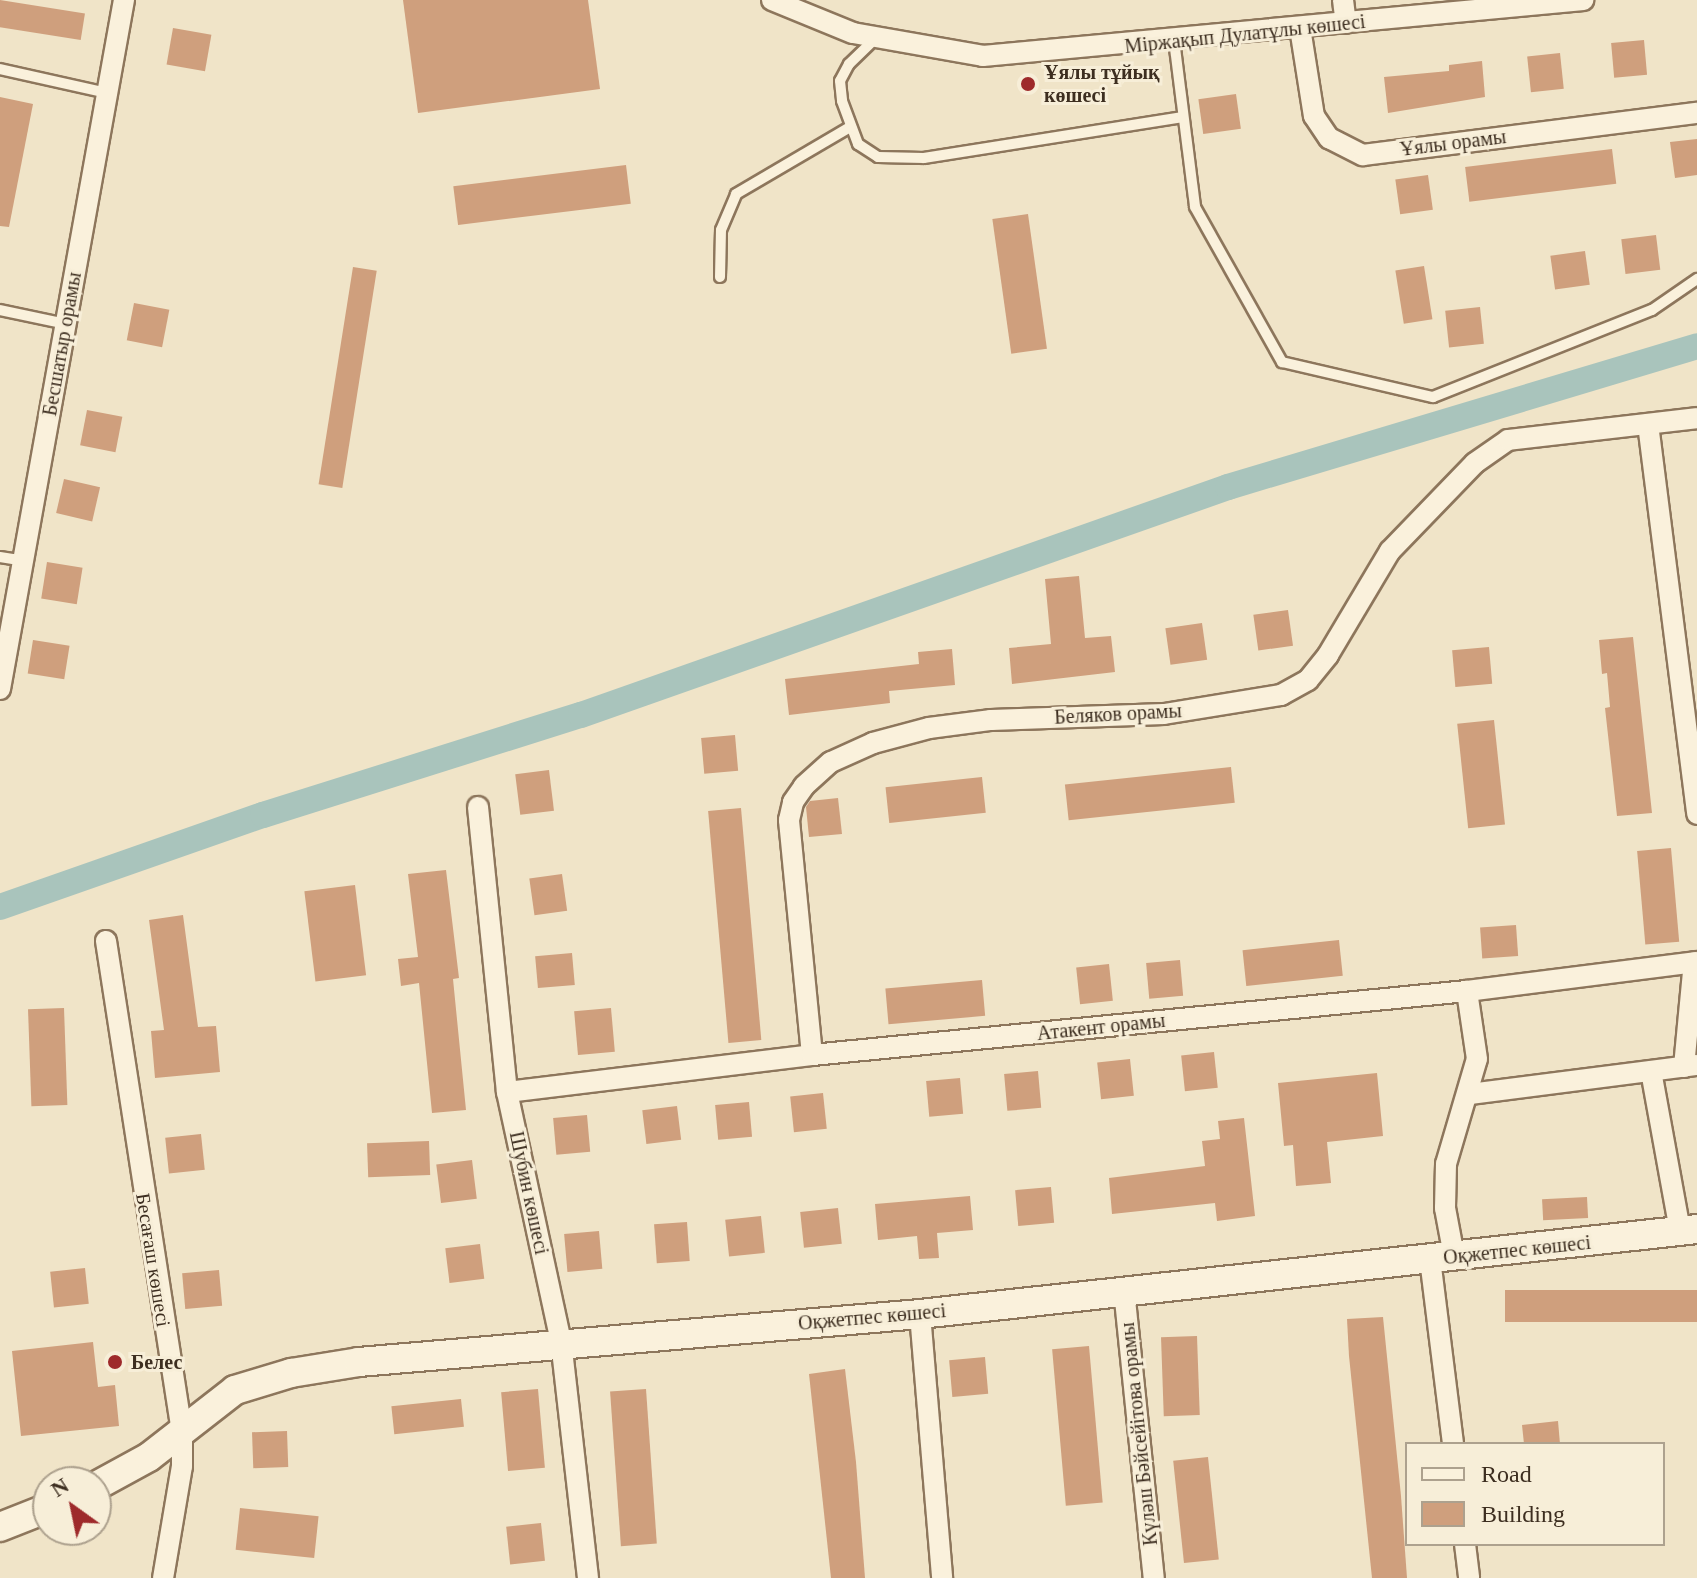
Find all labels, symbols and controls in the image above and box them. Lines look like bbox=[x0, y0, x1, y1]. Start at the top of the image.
street label: Міржақып Дулатұлы көшесі bbox=[1123, 9, 1367, 59]
place label: Ұялы тұйық көшесі bbox=[1044, 60, 1160, 107]
marker: Ұялы тұйық көшесі bbox=[1019, 75, 1037, 93]
street label: Ұялы орамы bbox=[1398, 125, 1508, 161]
street label: Бесшатыр орамы bbox=[38, 270, 86, 418]
street label: Беляков орамы bbox=[1054, 699, 1182, 729]
street label: Атакент орамы bbox=[1036, 1008, 1166, 1046]
street label: Шубин көшесі bbox=[504, 1129, 554, 1257]
street label: Бесағаш көшесі bbox=[131, 1191, 175, 1329]
street label: Оқжетпес көшесі bbox=[1442, 1230, 1592, 1270]
street label: Оқжетпес көшесі bbox=[797, 1299, 947, 1335]
street label: Күләш Бәйсейітова орамы bbox=[1115, 1321, 1163, 1547]
place label: Белес bbox=[131, 1350, 182, 1374]
marker: Белес bbox=[106, 1353, 124, 1371]
legend bbox=[1405, 1442, 1665, 1546]
text: Road bbox=[1481, 1461, 1532, 1487]
north arrow bbox=[32, 1466, 112, 1546]
text: N bbox=[46, 1472, 73, 1502]
text: Building bbox=[1481, 1501, 1565, 1527]

